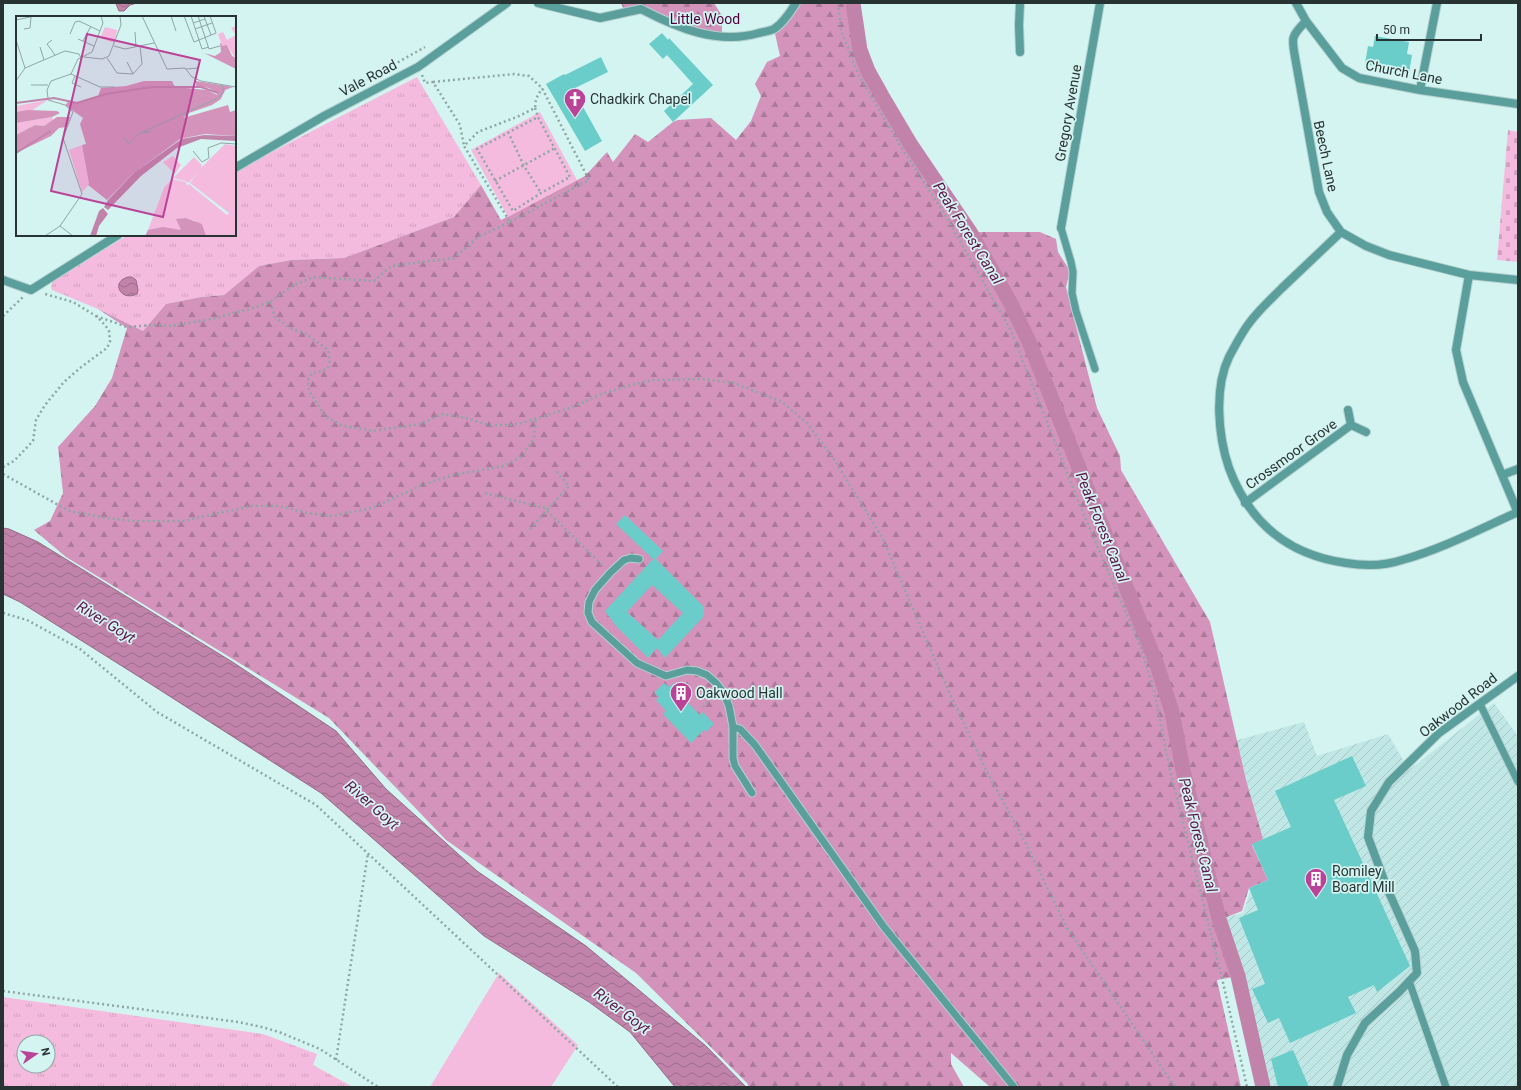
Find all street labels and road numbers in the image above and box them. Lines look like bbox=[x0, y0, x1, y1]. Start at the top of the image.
street label: Vale Road bbox=[337, 56, 399, 100]
street label: Church Lane bbox=[1364, 57, 1444, 87]
street label: Gregory Avenue bbox=[1052, 63, 1084, 163]
street label: Beech Lane bbox=[1311, 119, 1341, 193]
street label: Crossmoor Grove bbox=[1242, 416, 1340, 492]
street label: Oakwood Road bbox=[1416, 670, 1500, 740]

